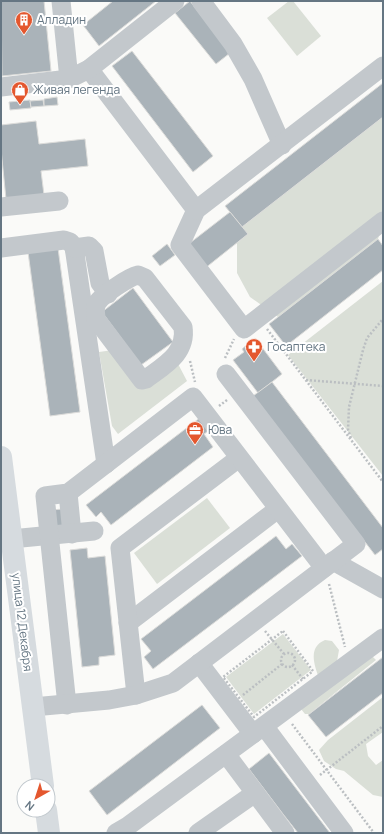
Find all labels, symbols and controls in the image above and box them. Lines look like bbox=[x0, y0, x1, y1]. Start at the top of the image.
building icon: Алладин bbox=[14, 10, 34, 35]
place label: Алладин bbox=[37, 11, 86, 28]
shop icon: Живая легенда bbox=[10, 80, 30, 105]
place label: Живая легенда bbox=[33, 81, 120, 98]
pharmacy icon: Госаптека bbox=[244, 337, 264, 362]
place label: Госаптека bbox=[267, 338, 325, 355]
office icon: Юва bbox=[185, 420, 205, 445]
place label: Юва bbox=[208, 421, 232, 438]
street label: улица 12 Декабря bbox=[8, 572, 37, 672]
north arrow bbox=[16, 778, 56, 818]
text: N bbox=[22, 798, 37, 814]

